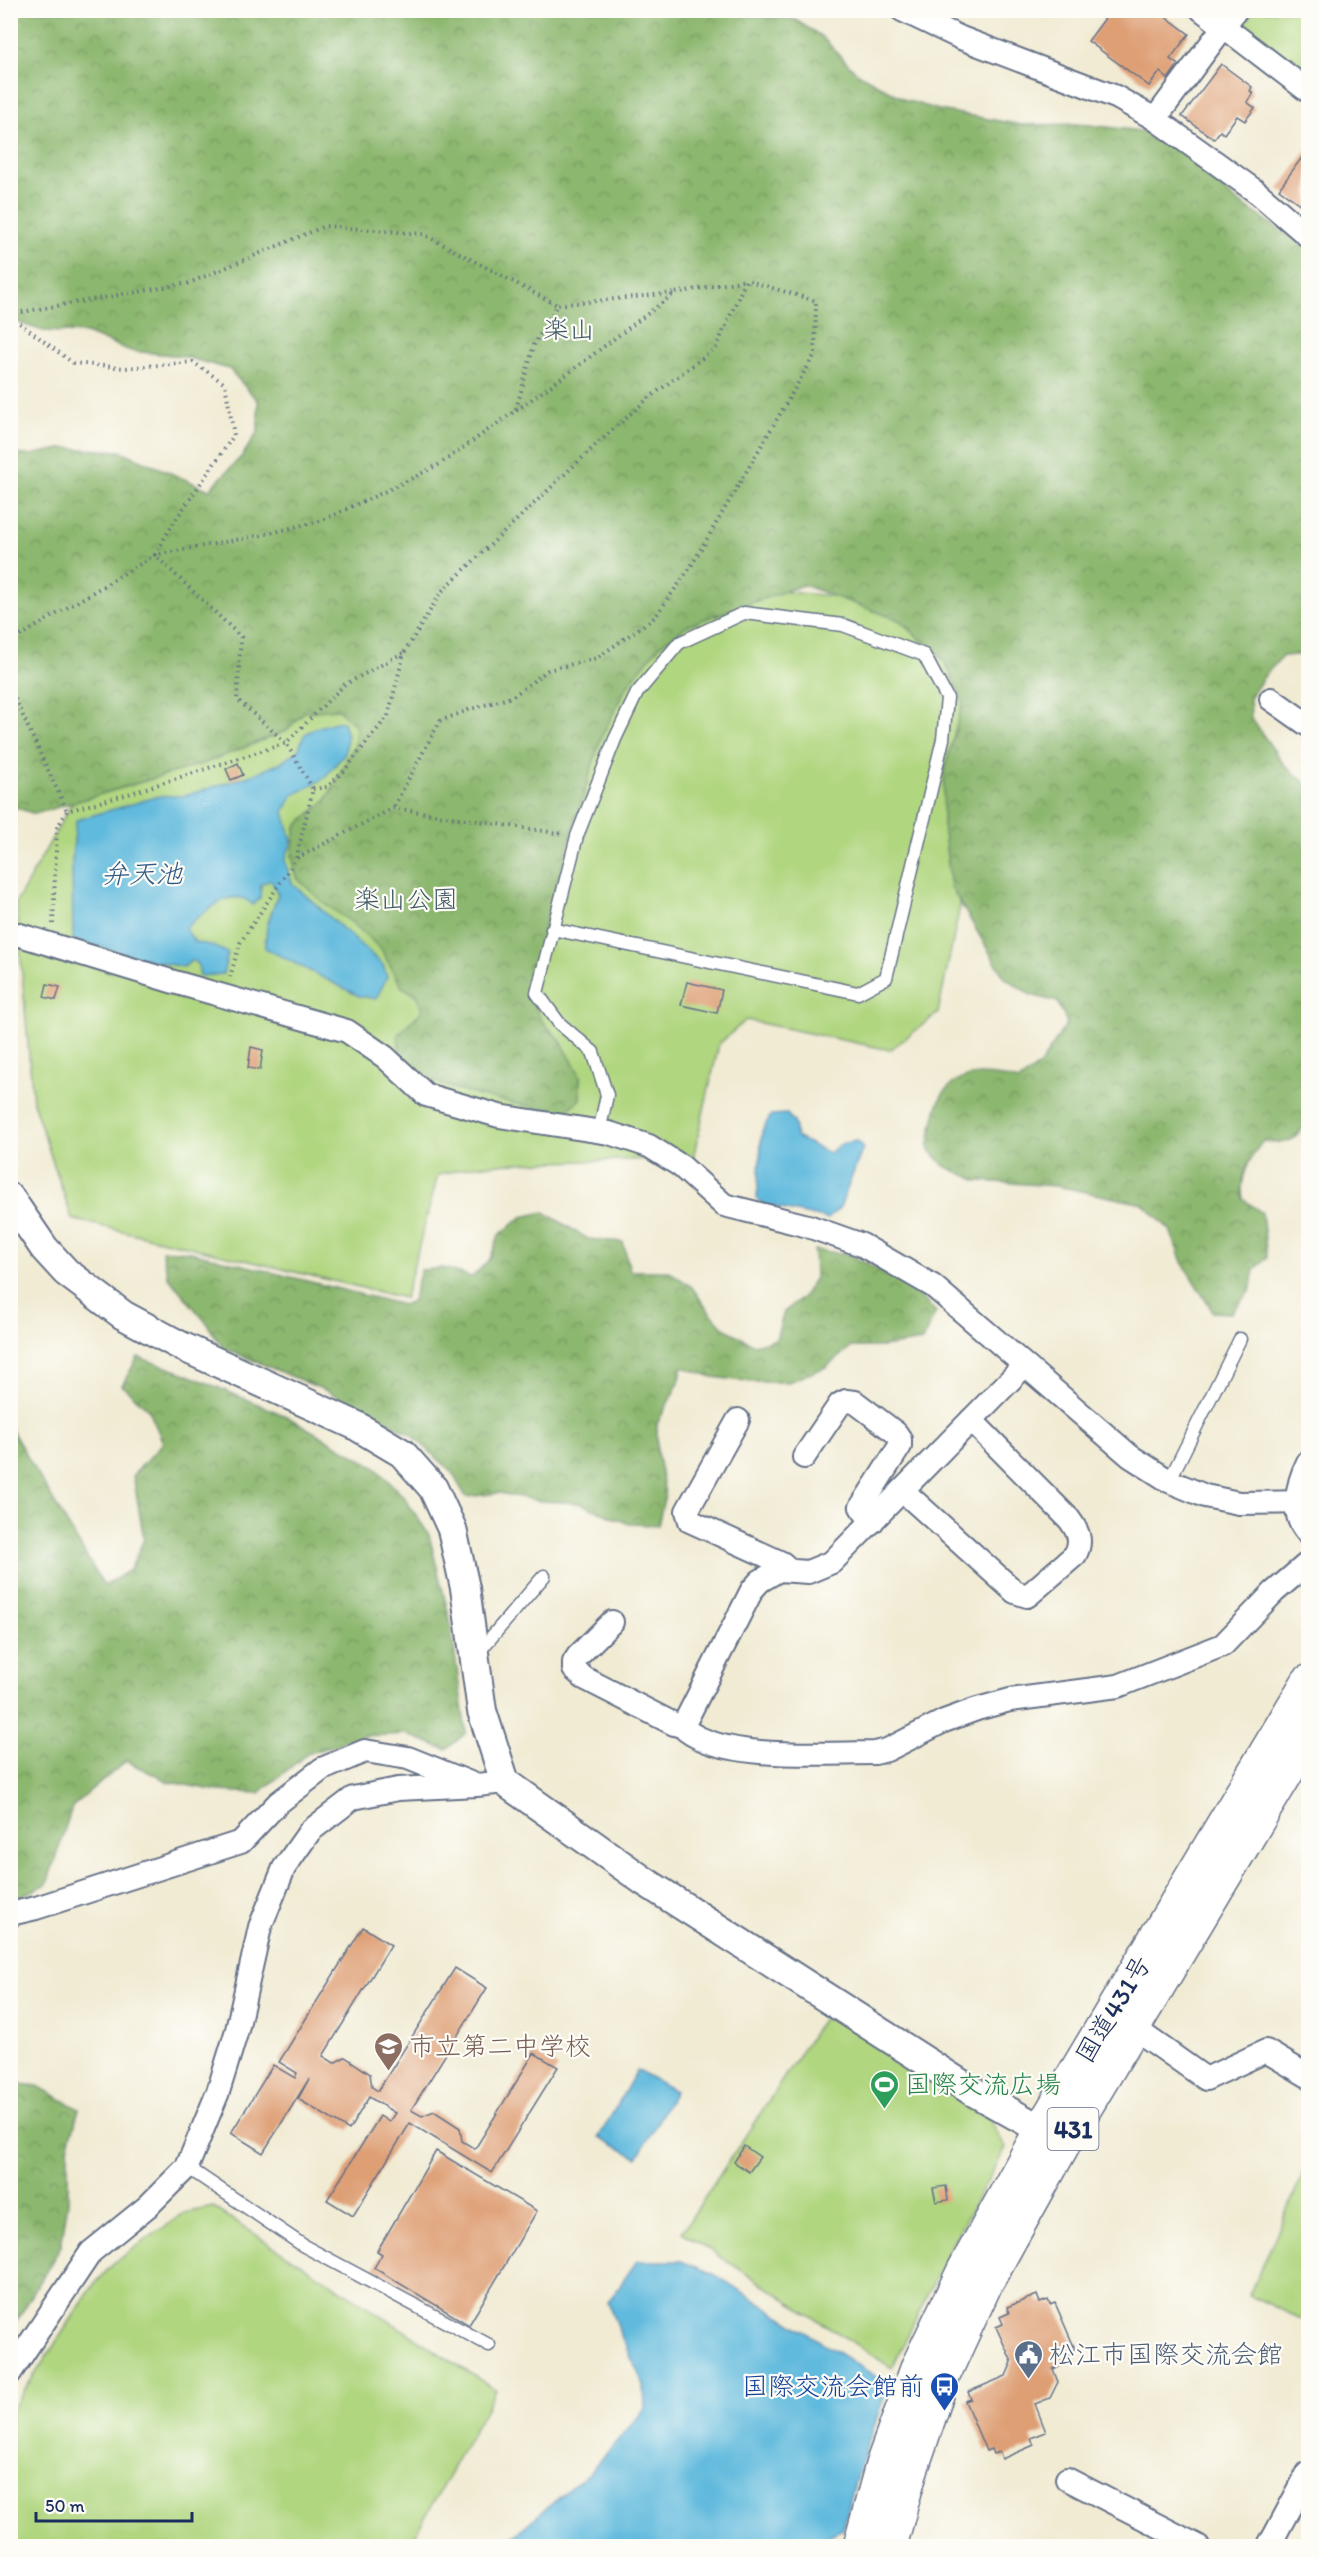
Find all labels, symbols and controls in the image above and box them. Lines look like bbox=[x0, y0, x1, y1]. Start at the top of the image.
park label: 楽山 bbox=[543, 313, 595, 345]
water label: 弁天池 bbox=[102, 857, 183, 890]
park label: 楽山公園 bbox=[354, 883, 458, 915]
street label: 国道431号 bbox=[1068, 1949, 1158, 2069]
school or university icon: 市立第二中学校 bbox=[372, 2030, 404, 2072]
place label: 市立第二中学校 bbox=[409, 2030, 591, 2062]
sports icon: 国際交流広場 bbox=[868, 2068, 900, 2110]
place label: 国際交流広場 bbox=[905, 2068, 1061, 2100]
road number: 431 bbox=[1048, 2108, 1098, 2150]
public building icon: 松江市国際交流会館 bbox=[1012, 2338, 1044, 2380]
place label: 松江市国際交流会館 bbox=[1049, 2338, 1283, 2370]
place label: 国際交流会館前 bbox=[742, 2370, 924, 2402]
bus stop icon: 国際交流会館前 bbox=[929, 2370, 961, 2412]
scale bar bbox=[36, 2485, 192, 2523]
text: 50 m bbox=[45, 2495, 85, 2517]

